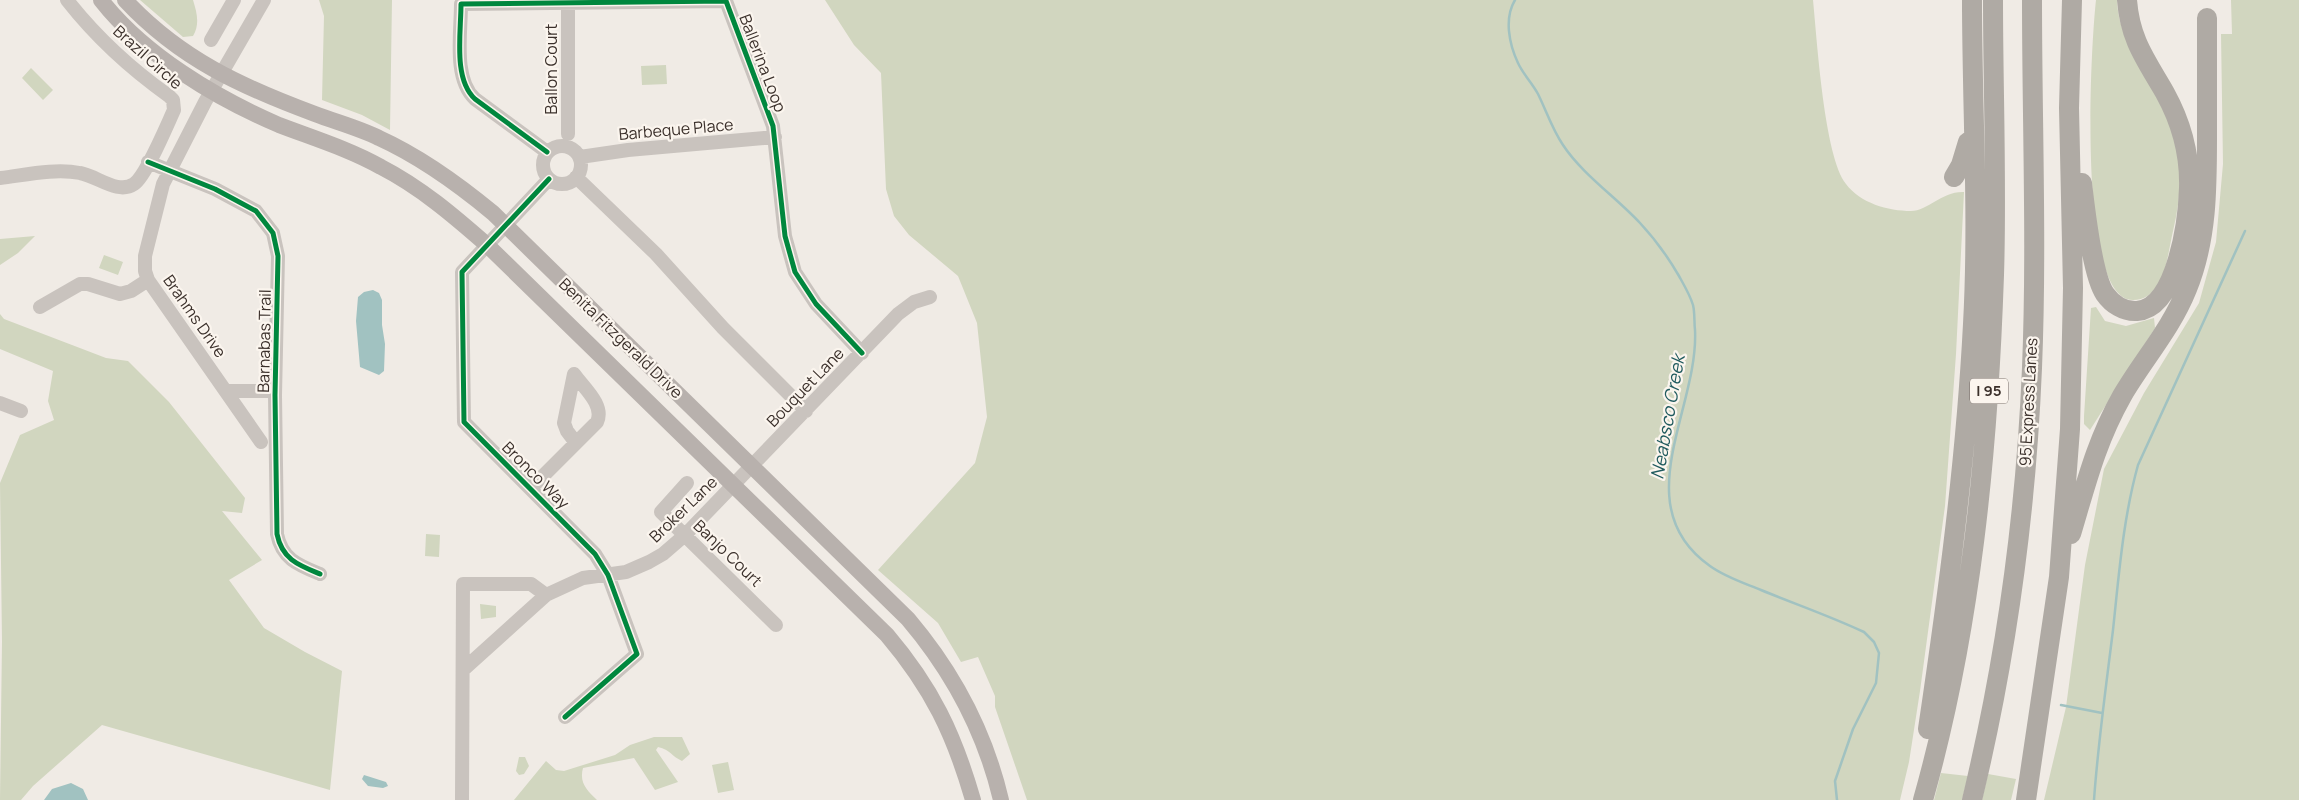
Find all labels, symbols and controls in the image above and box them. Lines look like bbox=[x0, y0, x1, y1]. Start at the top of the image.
street label: Ballerina Loop bbox=[734, 11, 792, 115]
street label: Brazil Circle bbox=[109, 20, 187, 94]
street label: Ballon Court bbox=[540, 24, 562, 114]
street label: Barbeque Place bbox=[618, 113, 734, 145]
street label: Brahms Drive bbox=[158, 270, 232, 362]
street label: Benita Fitzgerald Drive bbox=[554, 273, 688, 403]
street label: Barnabas Trail bbox=[252, 289, 276, 393]
street label: 95 Express Lanes bbox=[2014, 337, 2042, 467]
street label: Bouquet Lane bbox=[761, 342, 849, 432]
water label: Neabsco Creek bbox=[1644, 350, 1690, 481]
road number: I 95 bbox=[1970, 378, 2008, 404]
street label: Bronco Way bbox=[498, 437, 575, 514]
street label: Broker Lane bbox=[644, 471, 722, 547]
street label: Banjo Court bbox=[689, 515, 767, 591]

